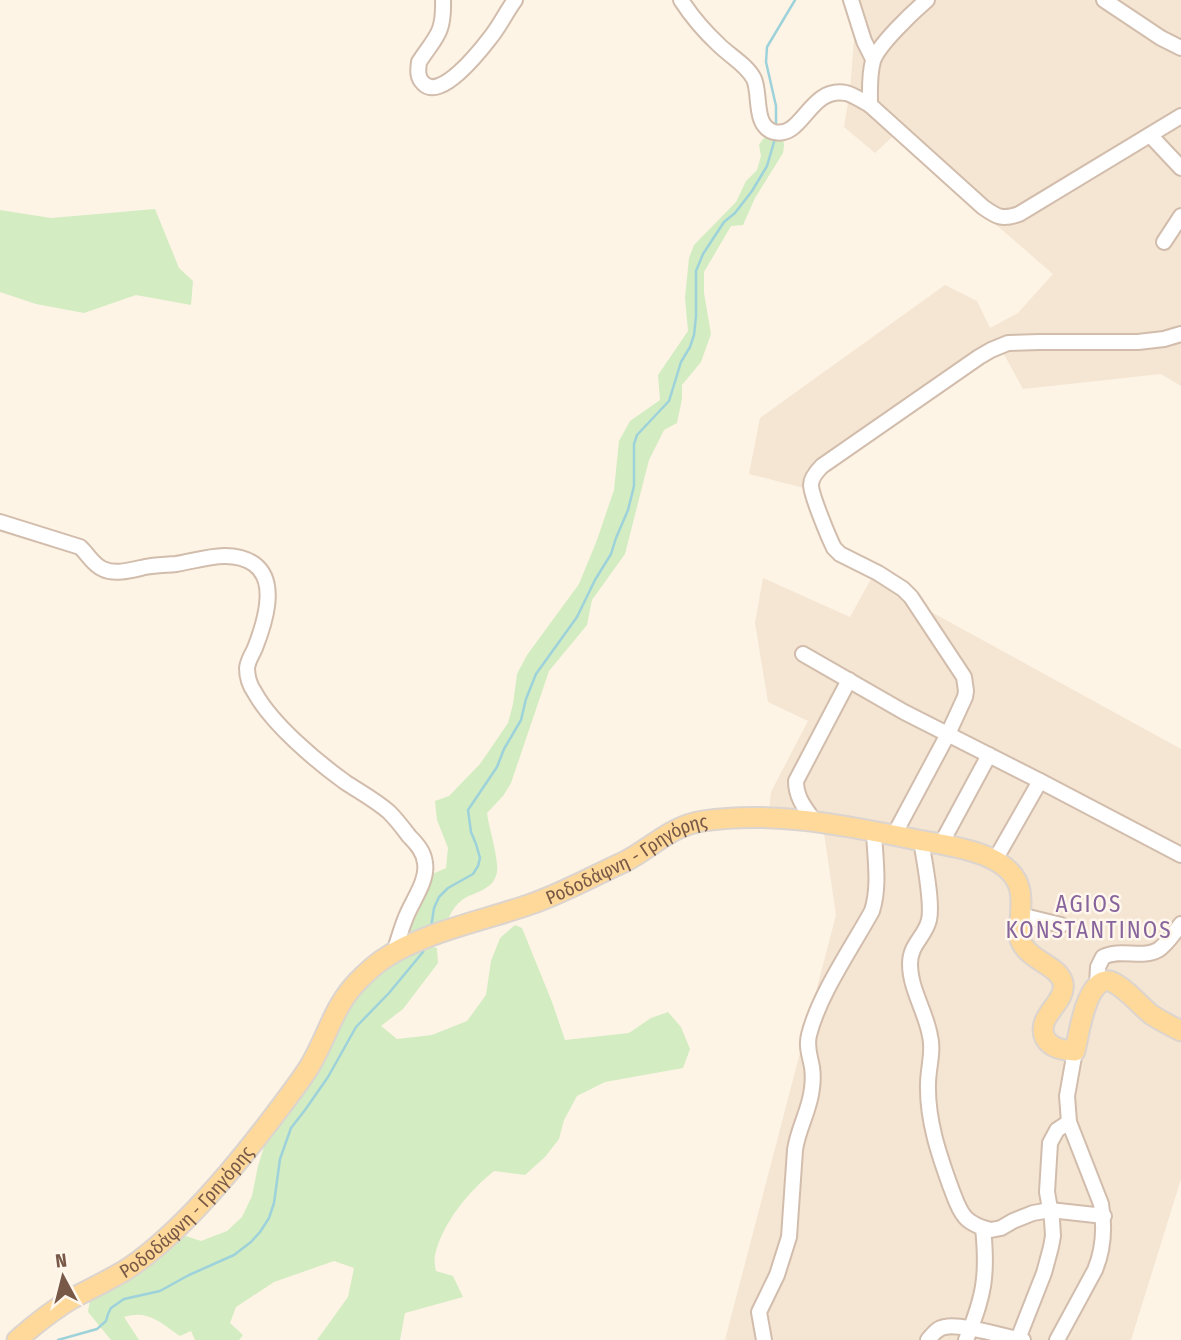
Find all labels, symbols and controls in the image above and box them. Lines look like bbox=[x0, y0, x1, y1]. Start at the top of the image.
street label: Ροδοδάφνη - Γρηγόρης bbox=[542, 810, 709, 909]
district label: AGIOS KONSTANTINOS bbox=[1005, 890, 1173, 944]
street label: Ροδοδάφνη - Γρηγόρης bbox=[115, 1141, 258, 1283]
north arrow bbox=[28, 1242, 98, 1312]
text: N bbox=[54, 1249, 68, 1273]

